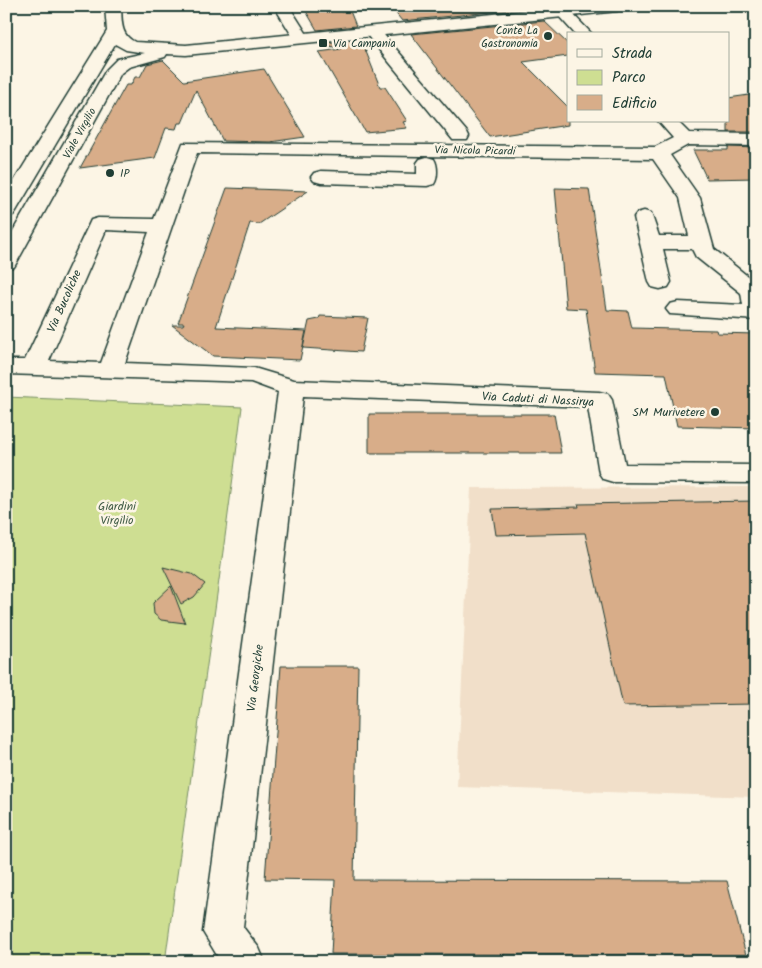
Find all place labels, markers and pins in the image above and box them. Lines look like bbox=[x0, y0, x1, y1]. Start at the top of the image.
place label: Conte La Gastronomia bbox=[481, 22, 538, 53]
marker: Conte La Gastronomia bbox=[542, 30, 554, 42]
place label: Via Campania bbox=[333, 35, 396, 53]
marker: Via Campania bbox=[317, 37, 329, 49]
place label: IP bbox=[120, 165, 130, 183]
marker: IP bbox=[104, 167, 116, 179]
place label: SM Murivetere bbox=[632, 403, 706, 422]
marker: SM Murivetere bbox=[709, 406, 721, 418]

